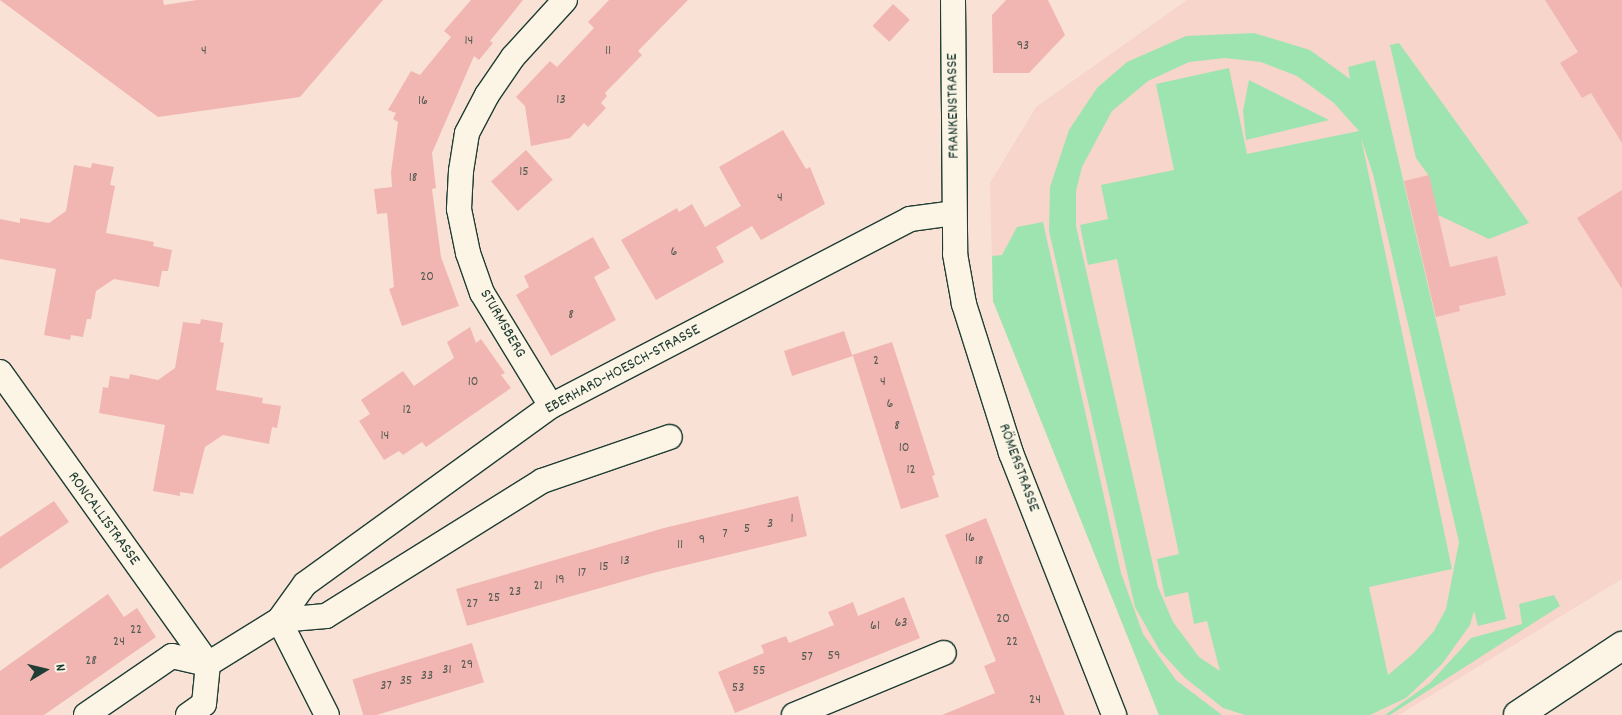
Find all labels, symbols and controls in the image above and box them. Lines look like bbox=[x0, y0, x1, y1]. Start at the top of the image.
house number: 14 bbox=[465, 33, 473, 49]
house number: 93 bbox=[1017, 38, 1029, 54]
house number: 4 bbox=[201, 43, 207, 59]
house number: 11 bbox=[605, 43, 611, 59]
street label: FRANKENSTRASSE bbox=[943, 53, 965, 159]
house number: 13 bbox=[556, 92, 566, 108]
house number: 16 bbox=[418, 93, 428, 109]
house number: 15 bbox=[519, 164, 529, 180]
house number: 18 bbox=[409, 170, 417, 186]
house number: 4 bbox=[777, 190, 783, 206]
house number: 6 bbox=[671, 244, 677, 260]
house number: 20 bbox=[420, 269, 434, 285]
street label: STURMSBERG bbox=[475, 286, 529, 362]
house number: 8 bbox=[568, 307, 574, 323]
street label: EBERHARD-HOESCH-STRASSE bbox=[542, 321, 704, 419]
house number: 2 bbox=[873, 353, 879, 369]
house number: 10 bbox=[468, 374, 478, 390]
house number: 4 bbox=[880, 374, 886, 390]
house number: 6 bbox=[887, 396, 893, 412]
house number: 12 bbox=[402, 402, 412, 418]
house number: 8 bbox=[894, 418, 900, 434]
street label: RÖMERSTRASSE bbox=[993, 421, 1043, 515]
house number: 14 bbox=[381, 428, 389, 444]
house number: 10 bbox=[899, 440, 909, 456]
house number: 12 bbox=[906, 462, 916, 478]
street label: RONCALLISTRASSE bbox=[63, 468, 143, 570]
house number: 1 bbox=[790, 511, 794, 527]
house number: 3 bbox=[767, 516, 773, 532]
house number: 5 bbox=[744, 521, 750, 537]
house number: 7 bbox=[722, 526, 728, 542]
house number: 16 bbox=[965, 530, 975, 546]
house number: 9 bbox=[699, 532, 705, 548]
house number: 11 bbox=[677, 537, 683, 553]
house number: 13 bbox=[620, 553, 630, 569]
house number: 18 bbox=[975, 553, 983, 569]
house number: 15 bbox=[599, 559, 609, 575]
house number: 17 bbox=[578, 565, 586, 581]
house number: 19 bbox=[555, 572, 565, 588]
house number: 21 bbox=[533, 578, 543, 594]
house number: 23 bbox=[509, 584, 521, 600]
house number: 25 bbox=[488, 590, 500, 606]
house number: 27 bbox=[466, 596, 478, 612]
house number: 20 bbox=[996, 611, 1010, 627]
house number: 63 bbox=[894, 615, 908, 631]
house number: 61 bbox=[870, 618, 880, 634]
house number: 22 bbox=[130, 622, 142, 638]
house number: 24 bbox=[113, 634, 125, 650]
house number: 22 bbox=[1006, 634, 1018, 650]
north arrow bbox=[20, 645, 70, 695]
house number: 59 bbox=[828, 648, 840, 664]
house number: 57 bbox=[801, 649, 813, 665]
house number: 28 bbox=[85, 653, 97, 669]
house number: 29 bbox=[461, 657, 473, 673]
house number: 31 bbox=[442, 662, 452, 678]
text: N bbox=[49, 663, 70, 673]
house number: 55 bbox=[753, 663, 765, 679]
house number: 33 bbox=[421, 668, 433, 684]
house number: 35 bbox=[400, 673, 412, 689]
house number: 37 bbox=[380, 678, 392, 694]
house number: 53 bbox=[732, 680, 744, 696]
house number: 24 bbox=[1029, 692, 1041, 708]

